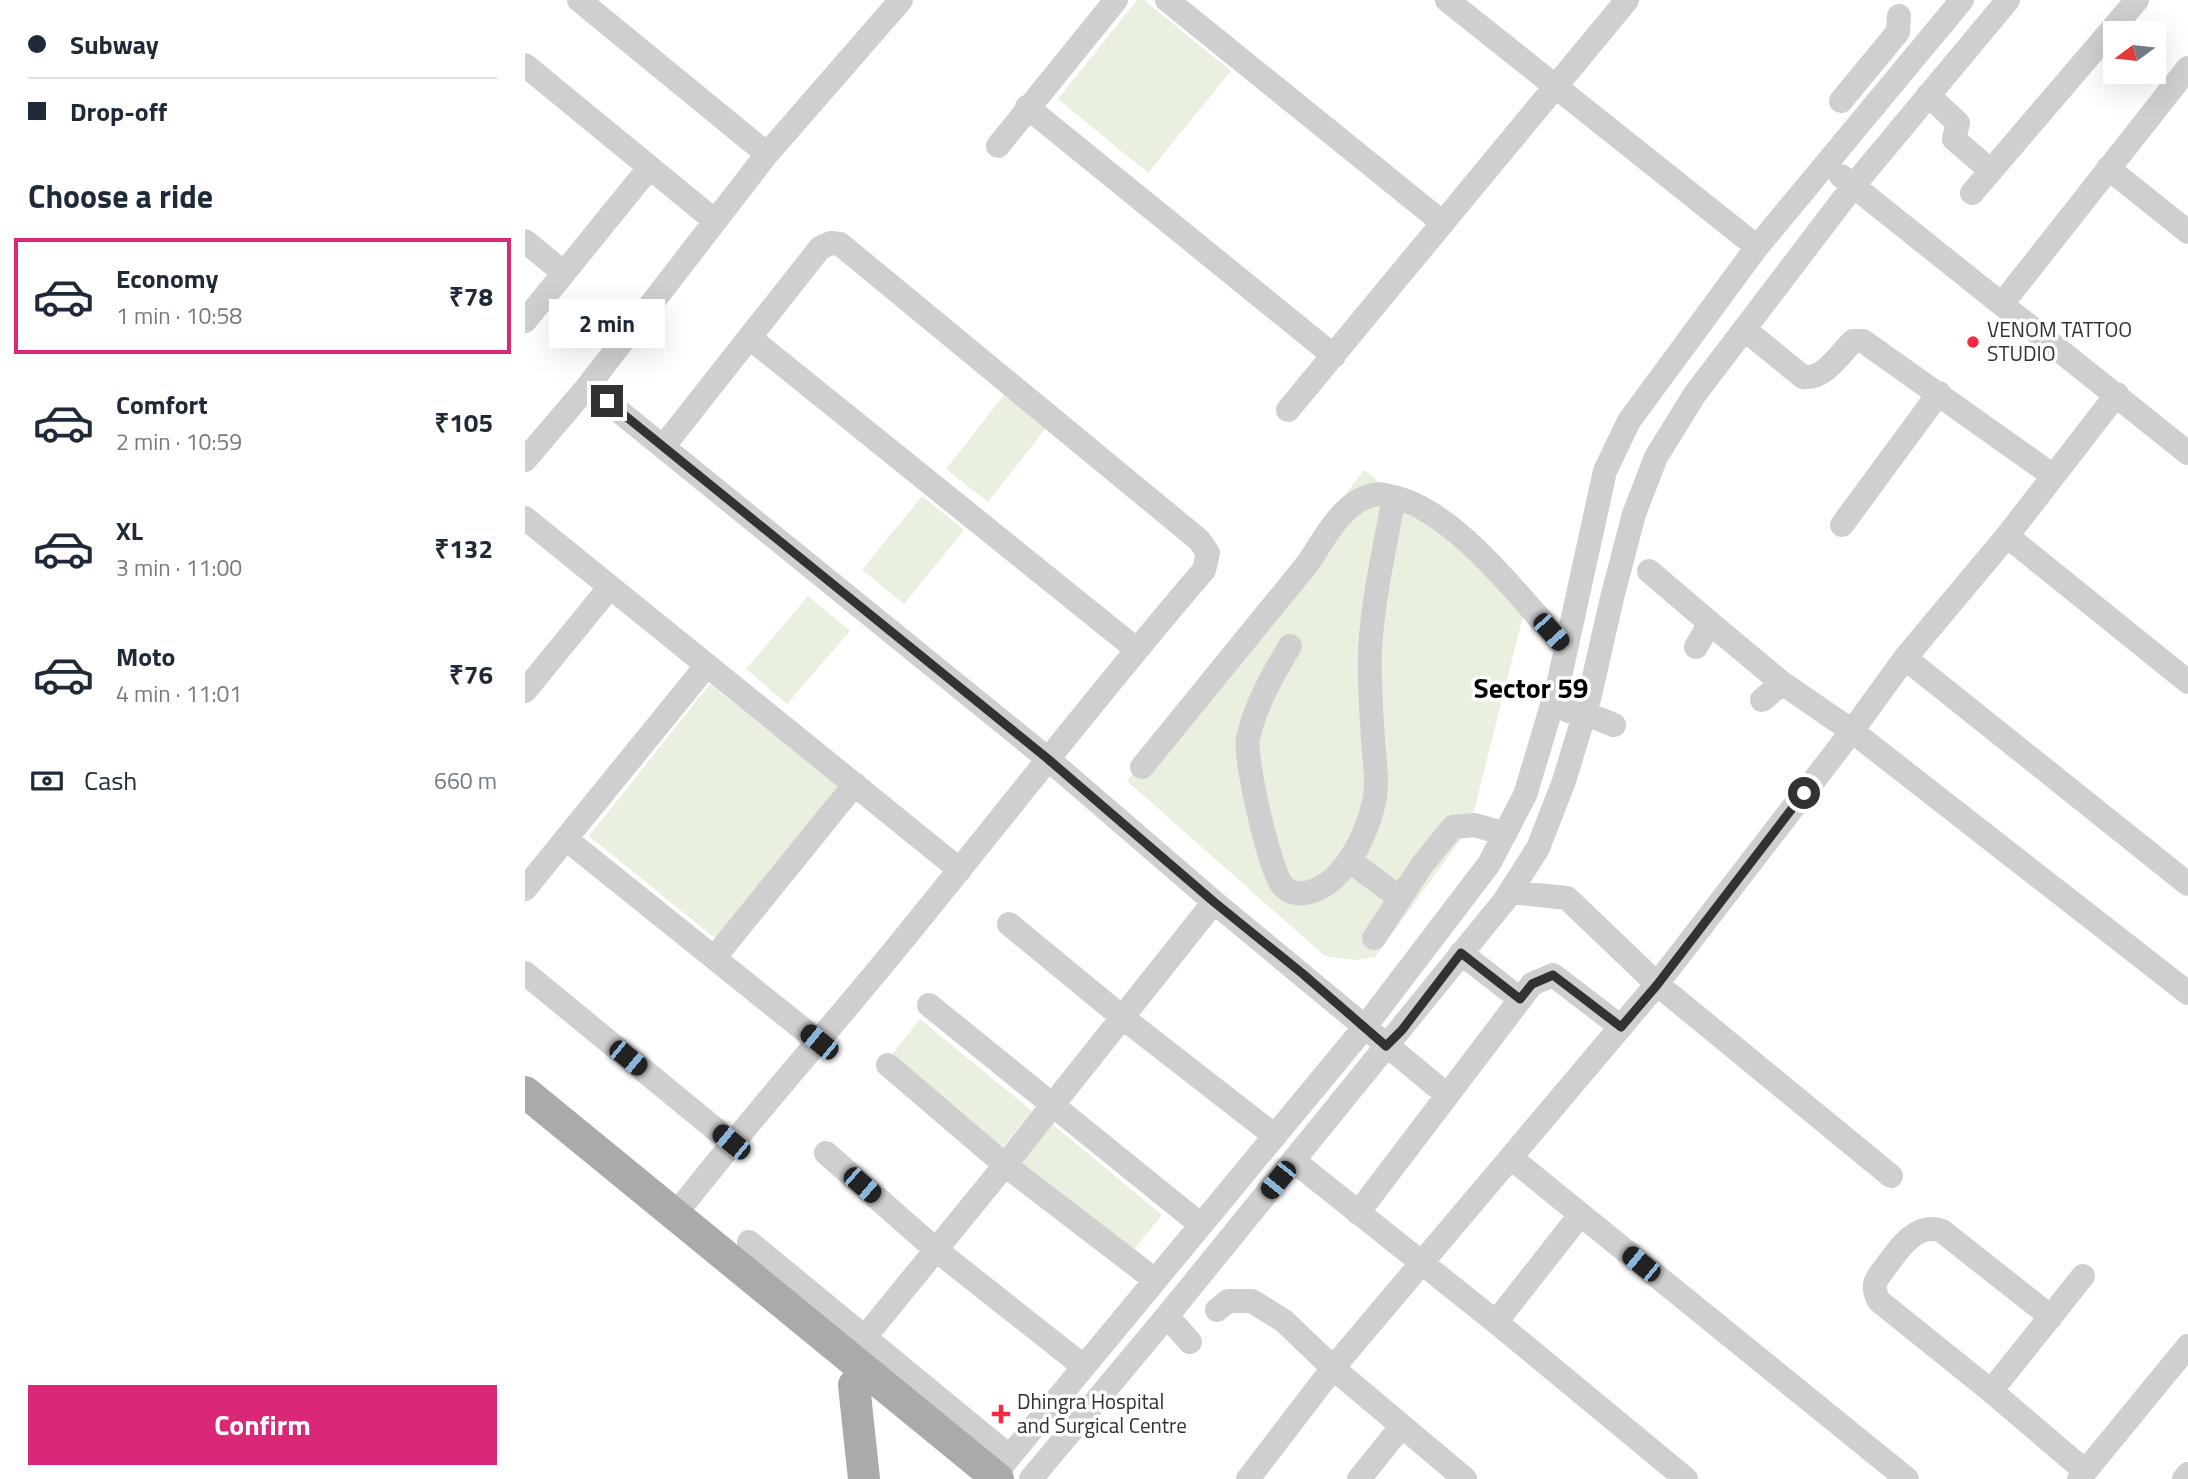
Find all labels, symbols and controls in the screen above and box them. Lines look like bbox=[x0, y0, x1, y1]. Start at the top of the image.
north arrow bbox=[2103, 21, 2167, 84]
map controls bbox=[2103, 21, 2166, 84]
text: Subway bbox=[70, 25, 159, 64]
text: Drop-off bbox=[70, 92, 167, 131]
text: Choose a ride bbox=[28, 172, 213, 220]
text: Economy bbox=[116, 259, 218, 298]
icon: car bbox=[32, 265, 95, 328]
text: ₹78 bbox=[449, 277, 493, 316]
text: 1 min · 10:58 bbox=[116, 298, 242, 333]
callout: 2 min bbox=[549, 300, 665, 348]
text: 2 min bbox=[579, 306, 635, 341]
place label: VENOM TATTOO STUDIO bbox=[1987, 313, 2132, 369]
marker: VENOM TATTOO STUDIO bbox=[1965, 334, 1981, 350]
text: Comfort bbox=[116, 385, 208, 424]
route end bbox=[591, 385, 623, 417]
icon: car bbox=[32, 391, 95, 454]
text: ₹105 bbox=[434, 403, 493, 442]
text: 2 min · 10:59 bbox=[116, 424, 242, 459]
text: XL bbox=[116, 511, 143, 550]
icon: car bbox=[32, 517, 95, 580]
text: ₹132 bbox=[434, 529, 493, 568]
text: 3 min · 11:00 bbox=[116, 550, 242, 585]
car bbox=[1530, 609, 1573, 655]
text: Moto bbox=[116, 637, 175, 676]
icon: car bbox=[32, 643, 95, 706]
text: ₹76 bbox=[449, 655, 493, 694]
district label: Sector 59 bbox=[1473, 666, 1589, 709]
text: 4 min · 11:01 bbox=[116, 676, 242, 711]
text: Cash bbox=[84, 761, 137, 800]
icon: cash bbox=[28, 762, 66, 800]
text: 660 m bbox=[434, 763, 497, 798]
route start bbox=[1788, 777, 1820, 809]
car bbox=[797, 1021, 842, 1063]
car bbox=[606, 1037, 651, 1079]
car bbox=[709, 1121, 754, 1163]
car bbox=[1257, 1157, 1300, 1203]
car bbox=[840, 1163, 885, 1207]
car bbox=[1619, 1243, 1664, 1285]
button: Confirm bbox=[28, 1385, 497, 1465]
place label: Dhingra Hospital and Surgical Centre bbox=[1017, 1385, 1187, 1441]
marker: Dhingra Hospital and Surgical Centre bbox=[991, 1404, 1011, 1424]

